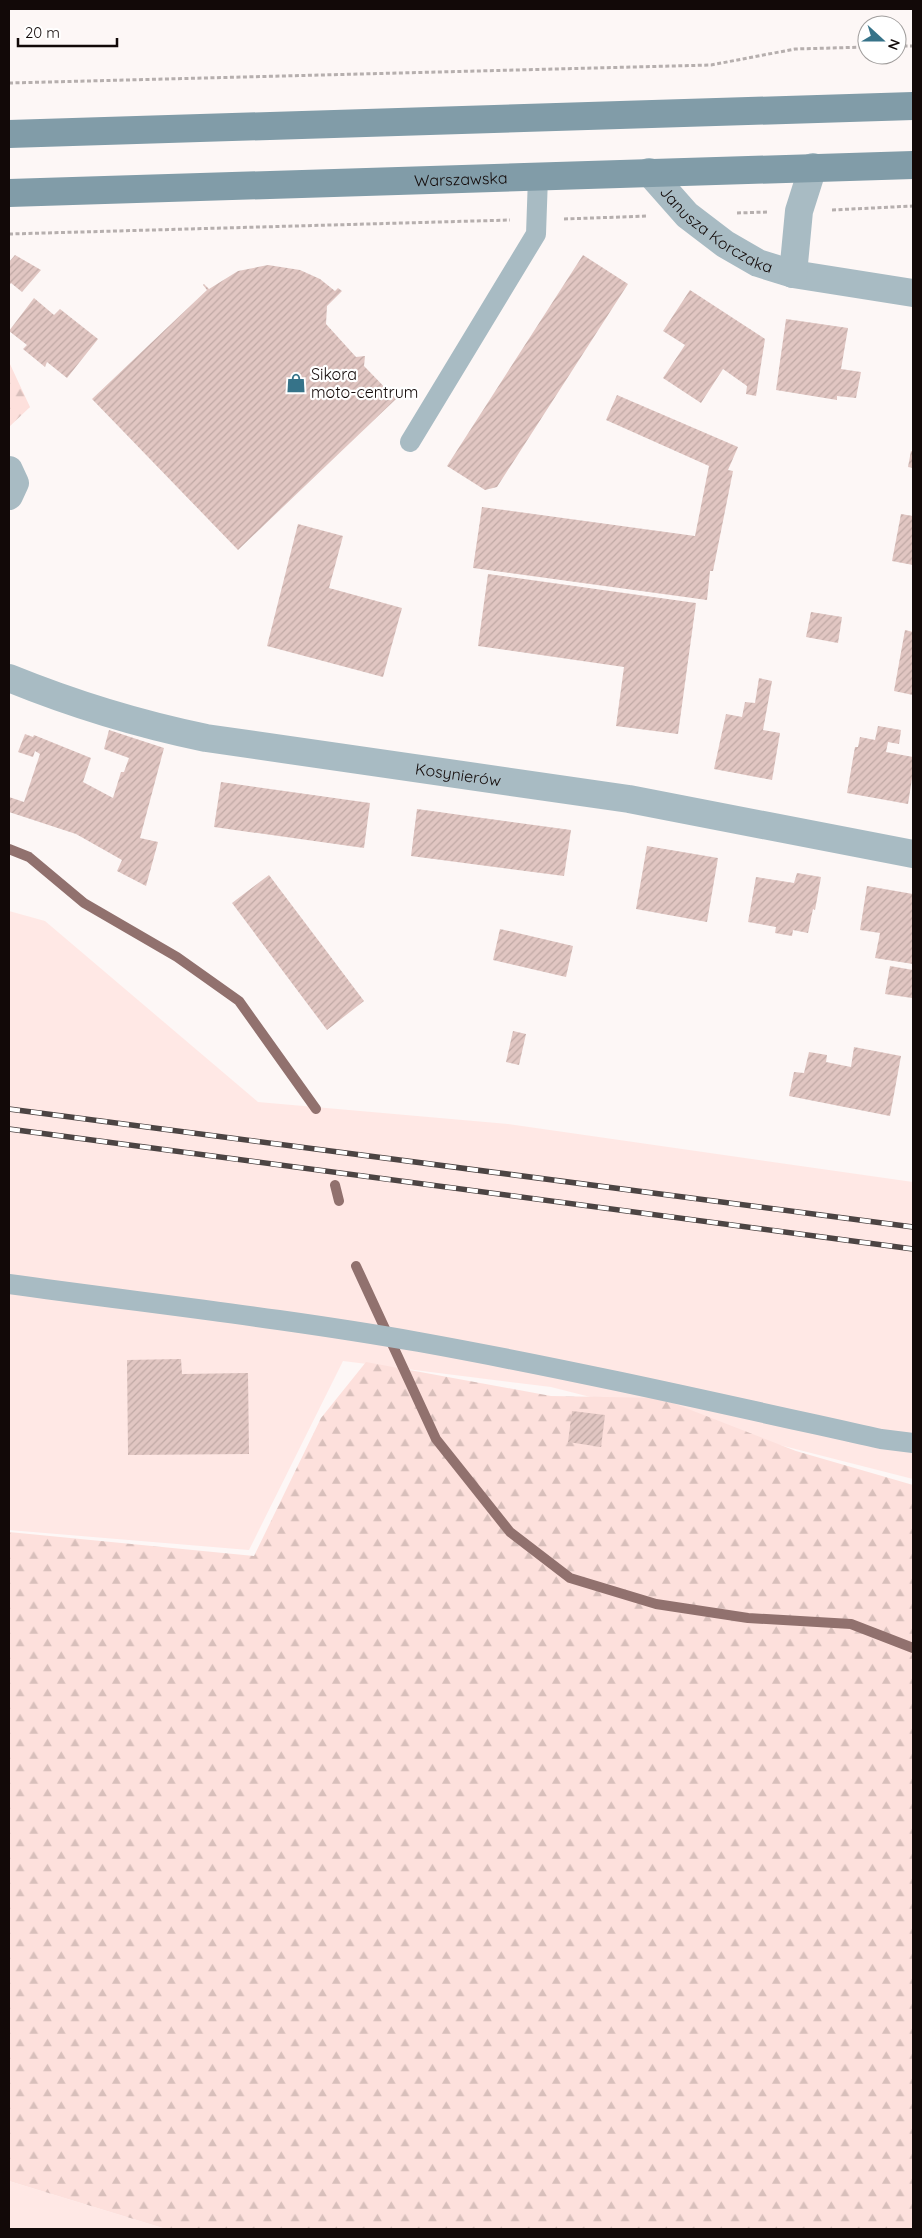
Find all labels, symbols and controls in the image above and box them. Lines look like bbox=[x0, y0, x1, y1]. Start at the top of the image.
scale bar bbox=[18, 15, 116, 47]
north arrow bbox=[857, 15, 907, 65]
text: 20 m bbox=[25, 23, 60, 42]
text: N bbox=[884, 37, 904, 53]
street label: Warszawska bbox=[414, 168, 508, 190]
street label: Janusza Korczaka bbox=[656, 182, 775, 277]
place label: Sikora moto-centrum bbox=[311, 364, 418, 402]
shop icon: Sikora moto-centrum bbox=[285, 372, 307, 394]
street label: Kosynierów bbox=[414, 758, 502, 790]

